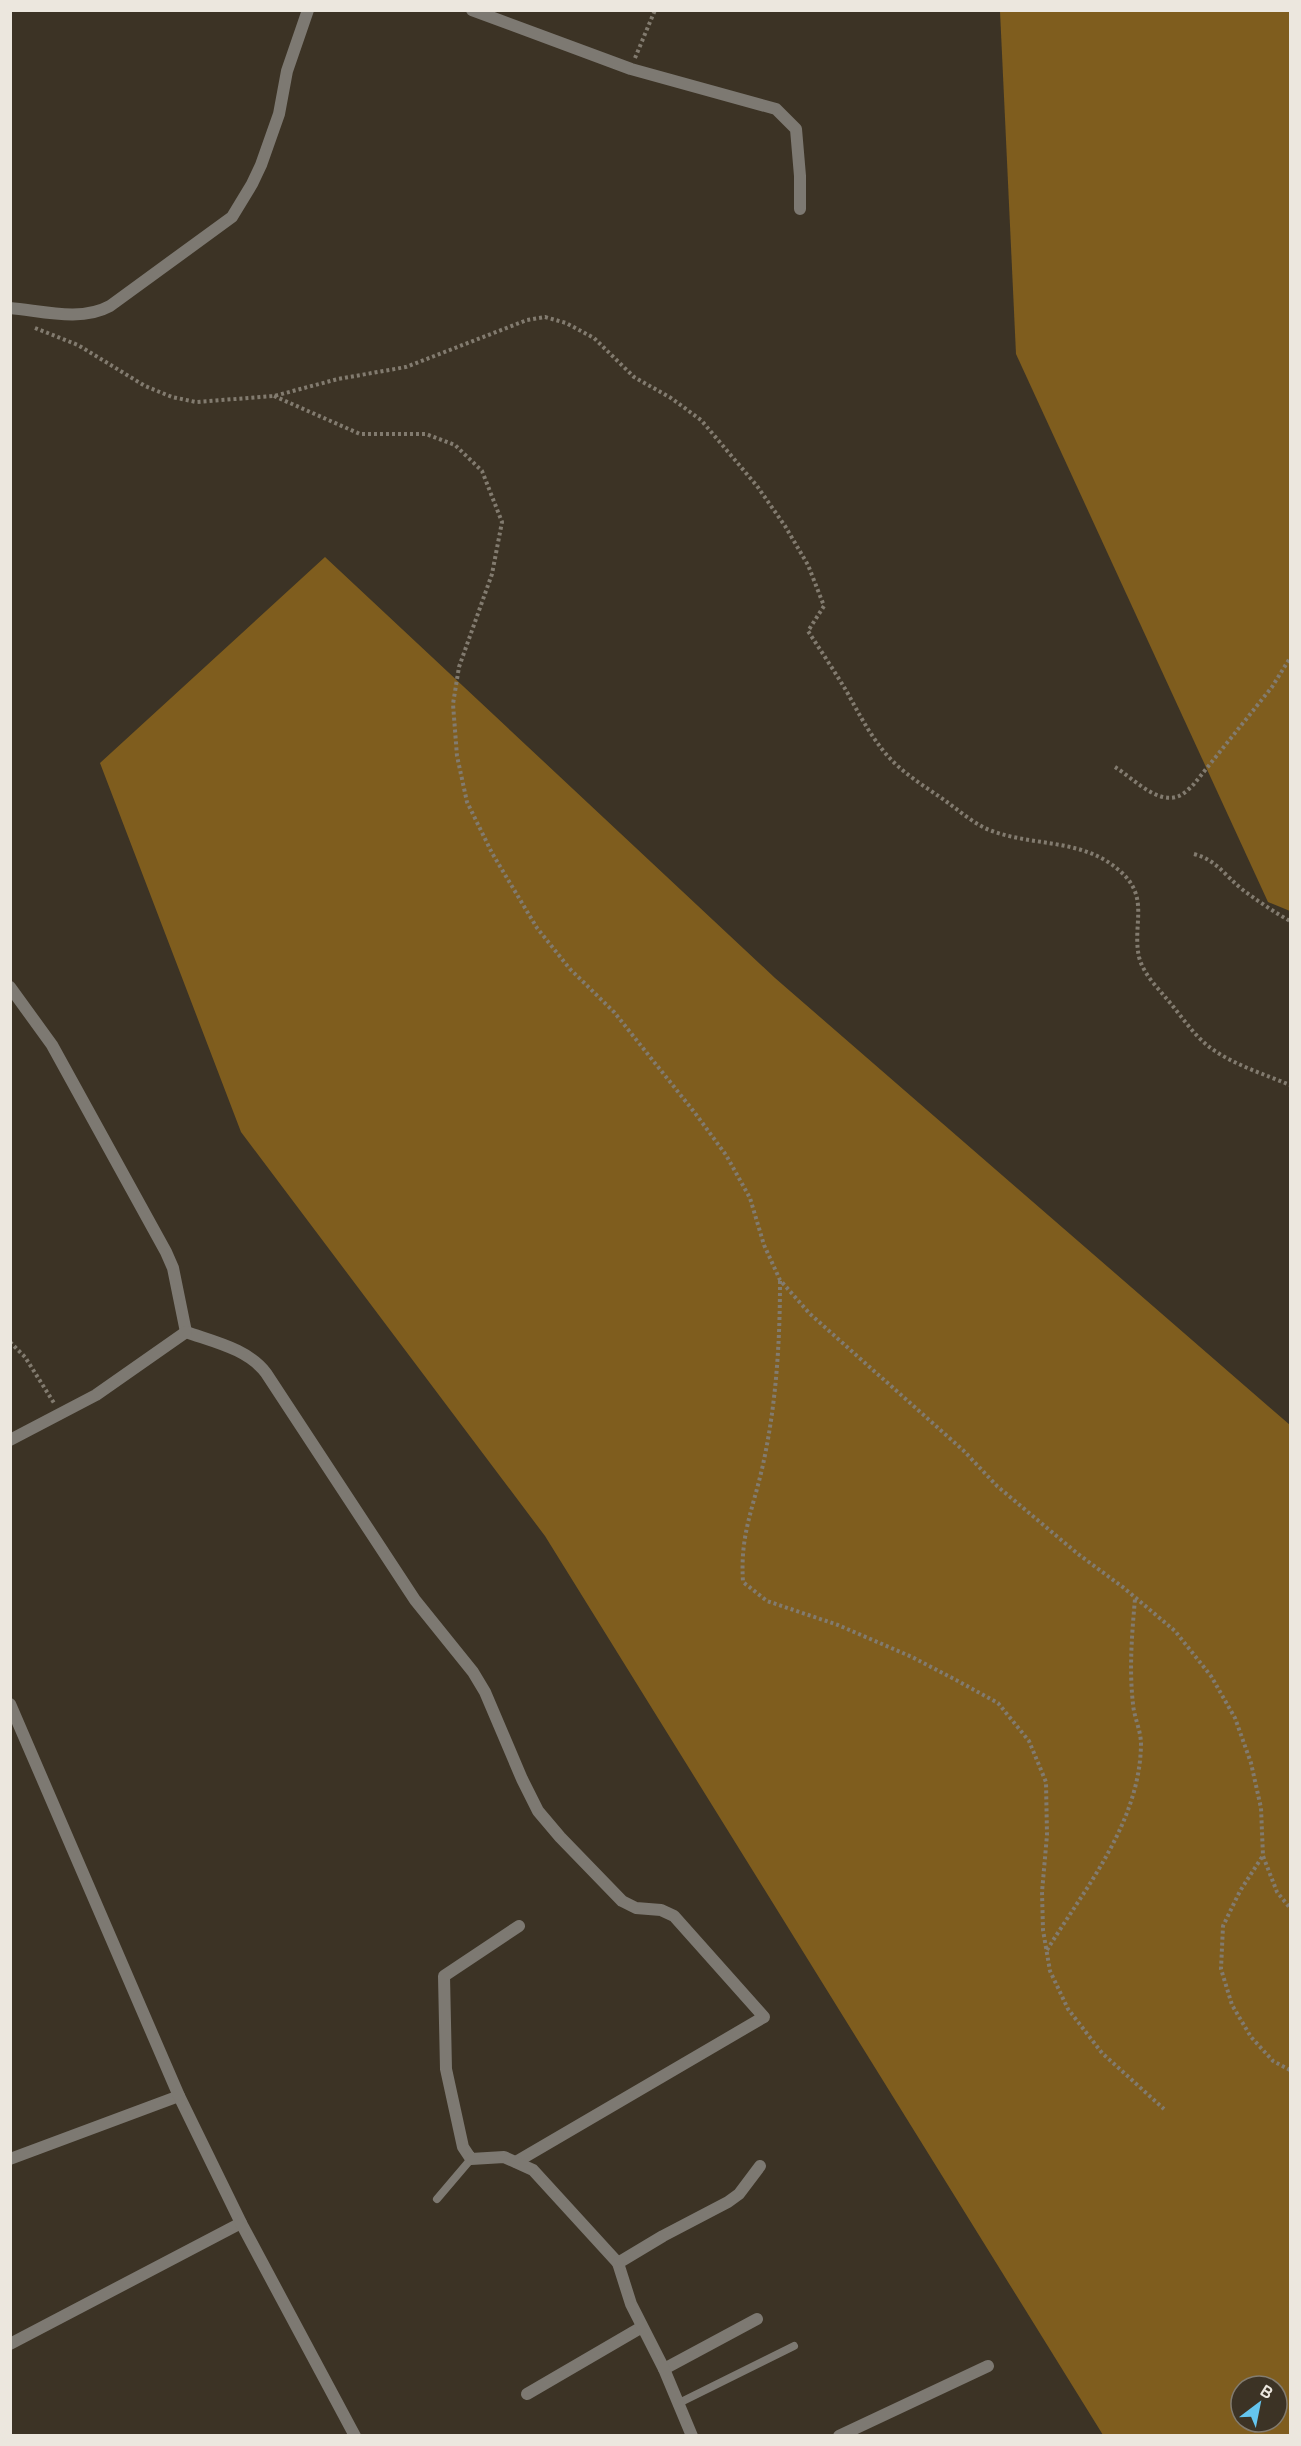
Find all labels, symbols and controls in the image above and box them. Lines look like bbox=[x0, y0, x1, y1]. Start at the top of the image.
north arrow bbox=[1229, 2374, 1289, 2434]
text: B bbox=[1256, 2381, 1276, 2404]

